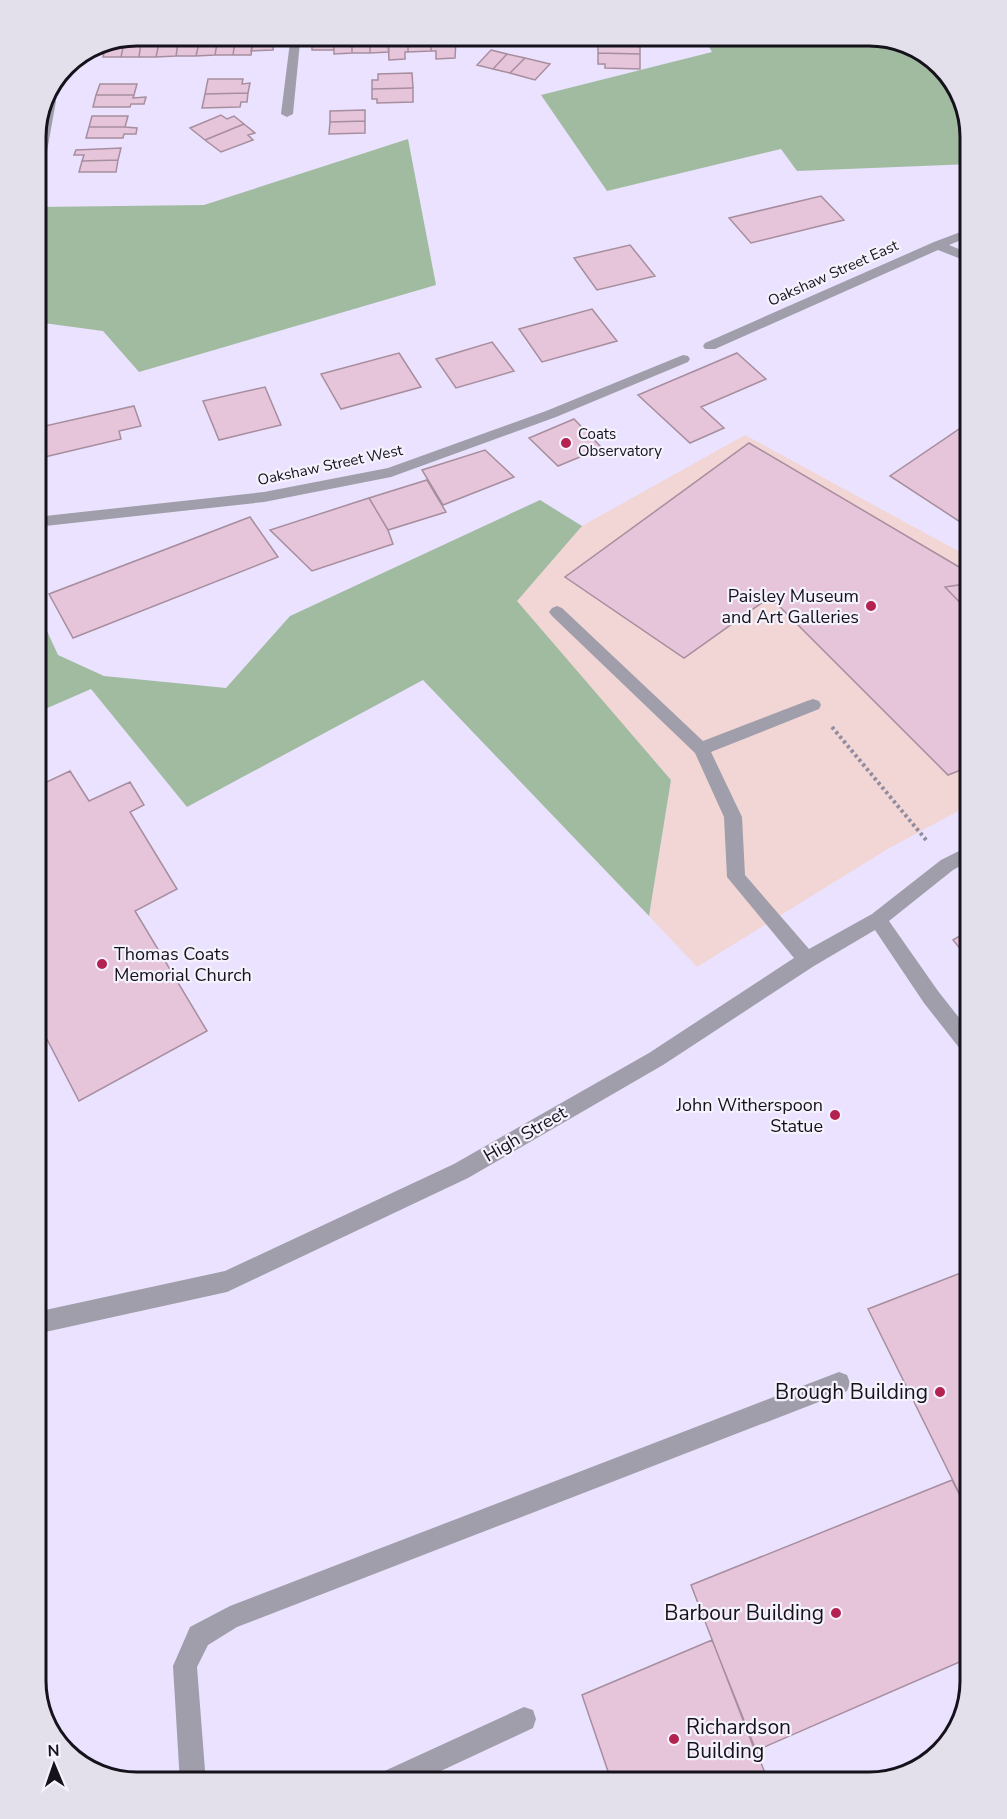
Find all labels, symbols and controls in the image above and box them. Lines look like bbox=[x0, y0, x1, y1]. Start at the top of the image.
street label: Oakshaw Street East bbox=[765, 235, 902, 311]
place label: Coats Observatory bbox=[578, 424, 662, 461]
marker: Coats Observatory bbox=[559, 436, 573, 450]
street label: Oakshaw Street West bbox=[256, 440, 405, 490]
place label: Paisley Museum and Art Galleries bbox=[722, 584, 859, 629]
marker: Paisley Museum and Art Galleries bbox=[864, 599, 878, 613]
place label: Thomas Coats Memorial Church bbox=[114, 942, 252, 987]
marker: Thomas Coats Memorial Church bbox=[95, 957, 109, 971]
place label: John Witherspoon Statue bbox=[675, 1093, 823, 1138]
street label: High Street bbox=[479, 1100, 572, 1167]
marker: John Witherspoon Statue bbox=[828, 1108, 842, 1122]
place label: Brough Building bbox=[775, 1378, 928, 1406]
marker: Brough Building bbox=[933, 1385, 947, 1399]
place label: Barbour Building bbox=[664, 1599, 824, 1627]
marker: Barbour Building bbox=[829, 1606, 843, 1620]
place label: Richardson Building bbox=[686, 1713, 791, 1765]
marker: Richardson Building bbox=[667, 1732, 681, 1746]
north arrow bbox=[24, 1735, 84, 1795]
text: N bbox=[47, 1740, 60, 1762]

